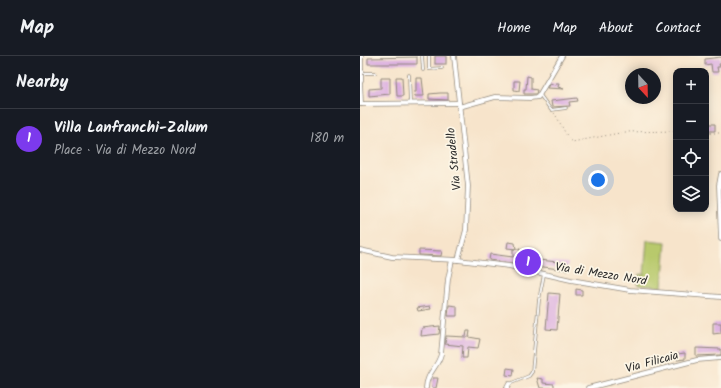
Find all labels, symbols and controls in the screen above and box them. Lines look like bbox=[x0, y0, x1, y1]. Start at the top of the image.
text: Map bbox=[20, 13, 54, 43]
text: Home bbox=[497, 17, 531, 39]
text: Map bbox=[553, 17, 577, 39]
text: About bbox=[599, 17, 633, 39]
text: Contact bbox=[655, 17, 701, 39]
north arrow bbox=[625, 68, 661, 104]
map controls bbox=[673, 68, 709, 212]
button: + bbox=[673, 68, 709, 104]
text: Nearby bbox=[16, 69, 68, 96]
button: − bbox=[673, 104, 709, 140]
text: Villa Lanfranchi-Zalum bbox=[54, 116, 208, 140]
street label: Via Stradello bbox=[441, 127, 467, 191]
text: 1 bbox=[27, 128, 31, 149]
text: 180 m bbox=[310, 128, 344, 149]
text: Place · Via di Mezzo Nord bbox=[54, 140, 196, 161]
button: locate bbox=[673, 140, 709, 176]
your location bbox=[588, 170, 608, 190]
button: layers bbox=[673, 176, 709, 212]
pin: 1 bbox=[515, 247, 541, 277]
street label: Via di Mezzo Nord bbox=[554, 257, 649, 291]
street label: Via Filicaia bbox=[623, 346, 681, 378]

